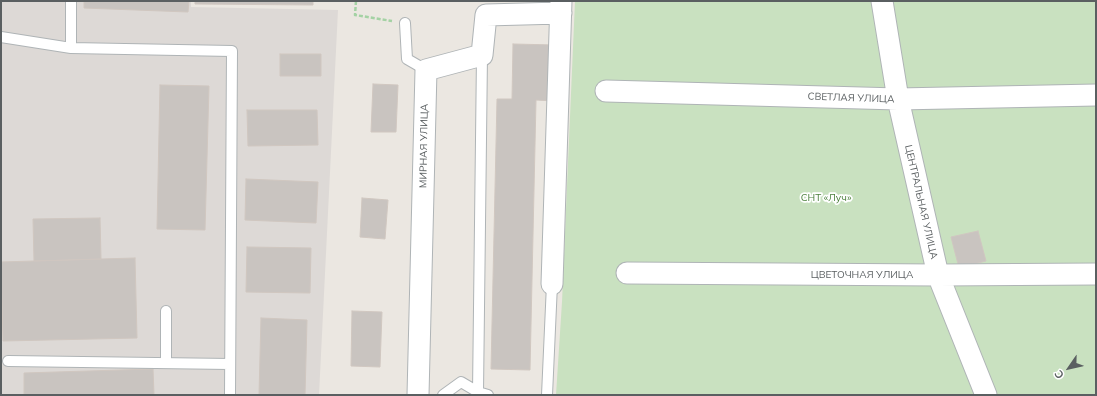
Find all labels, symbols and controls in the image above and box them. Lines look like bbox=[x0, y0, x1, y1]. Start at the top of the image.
street label: СВЕТЛАЯ УЛИЦА bbox=[807, 90, 895, 106]
street label: МИРНАЯ УЛИЦА bbox=[417, 104, 431, 188]
street label: ЦЕНТРАЛЬНАЯ УЛИЦА bbox=[902, 144, 940, 260]
park label: СНТ «Луч» bbox=[801, 192, 851, 204]
street label: ЦВЕТОЧНАЯ УЛИЦА bbox=[811, 269, 913, 281]
north arrow bbox=[1049, 348, 1089, 388]
text: С bbox=[1051, 368, 1067, 382]

